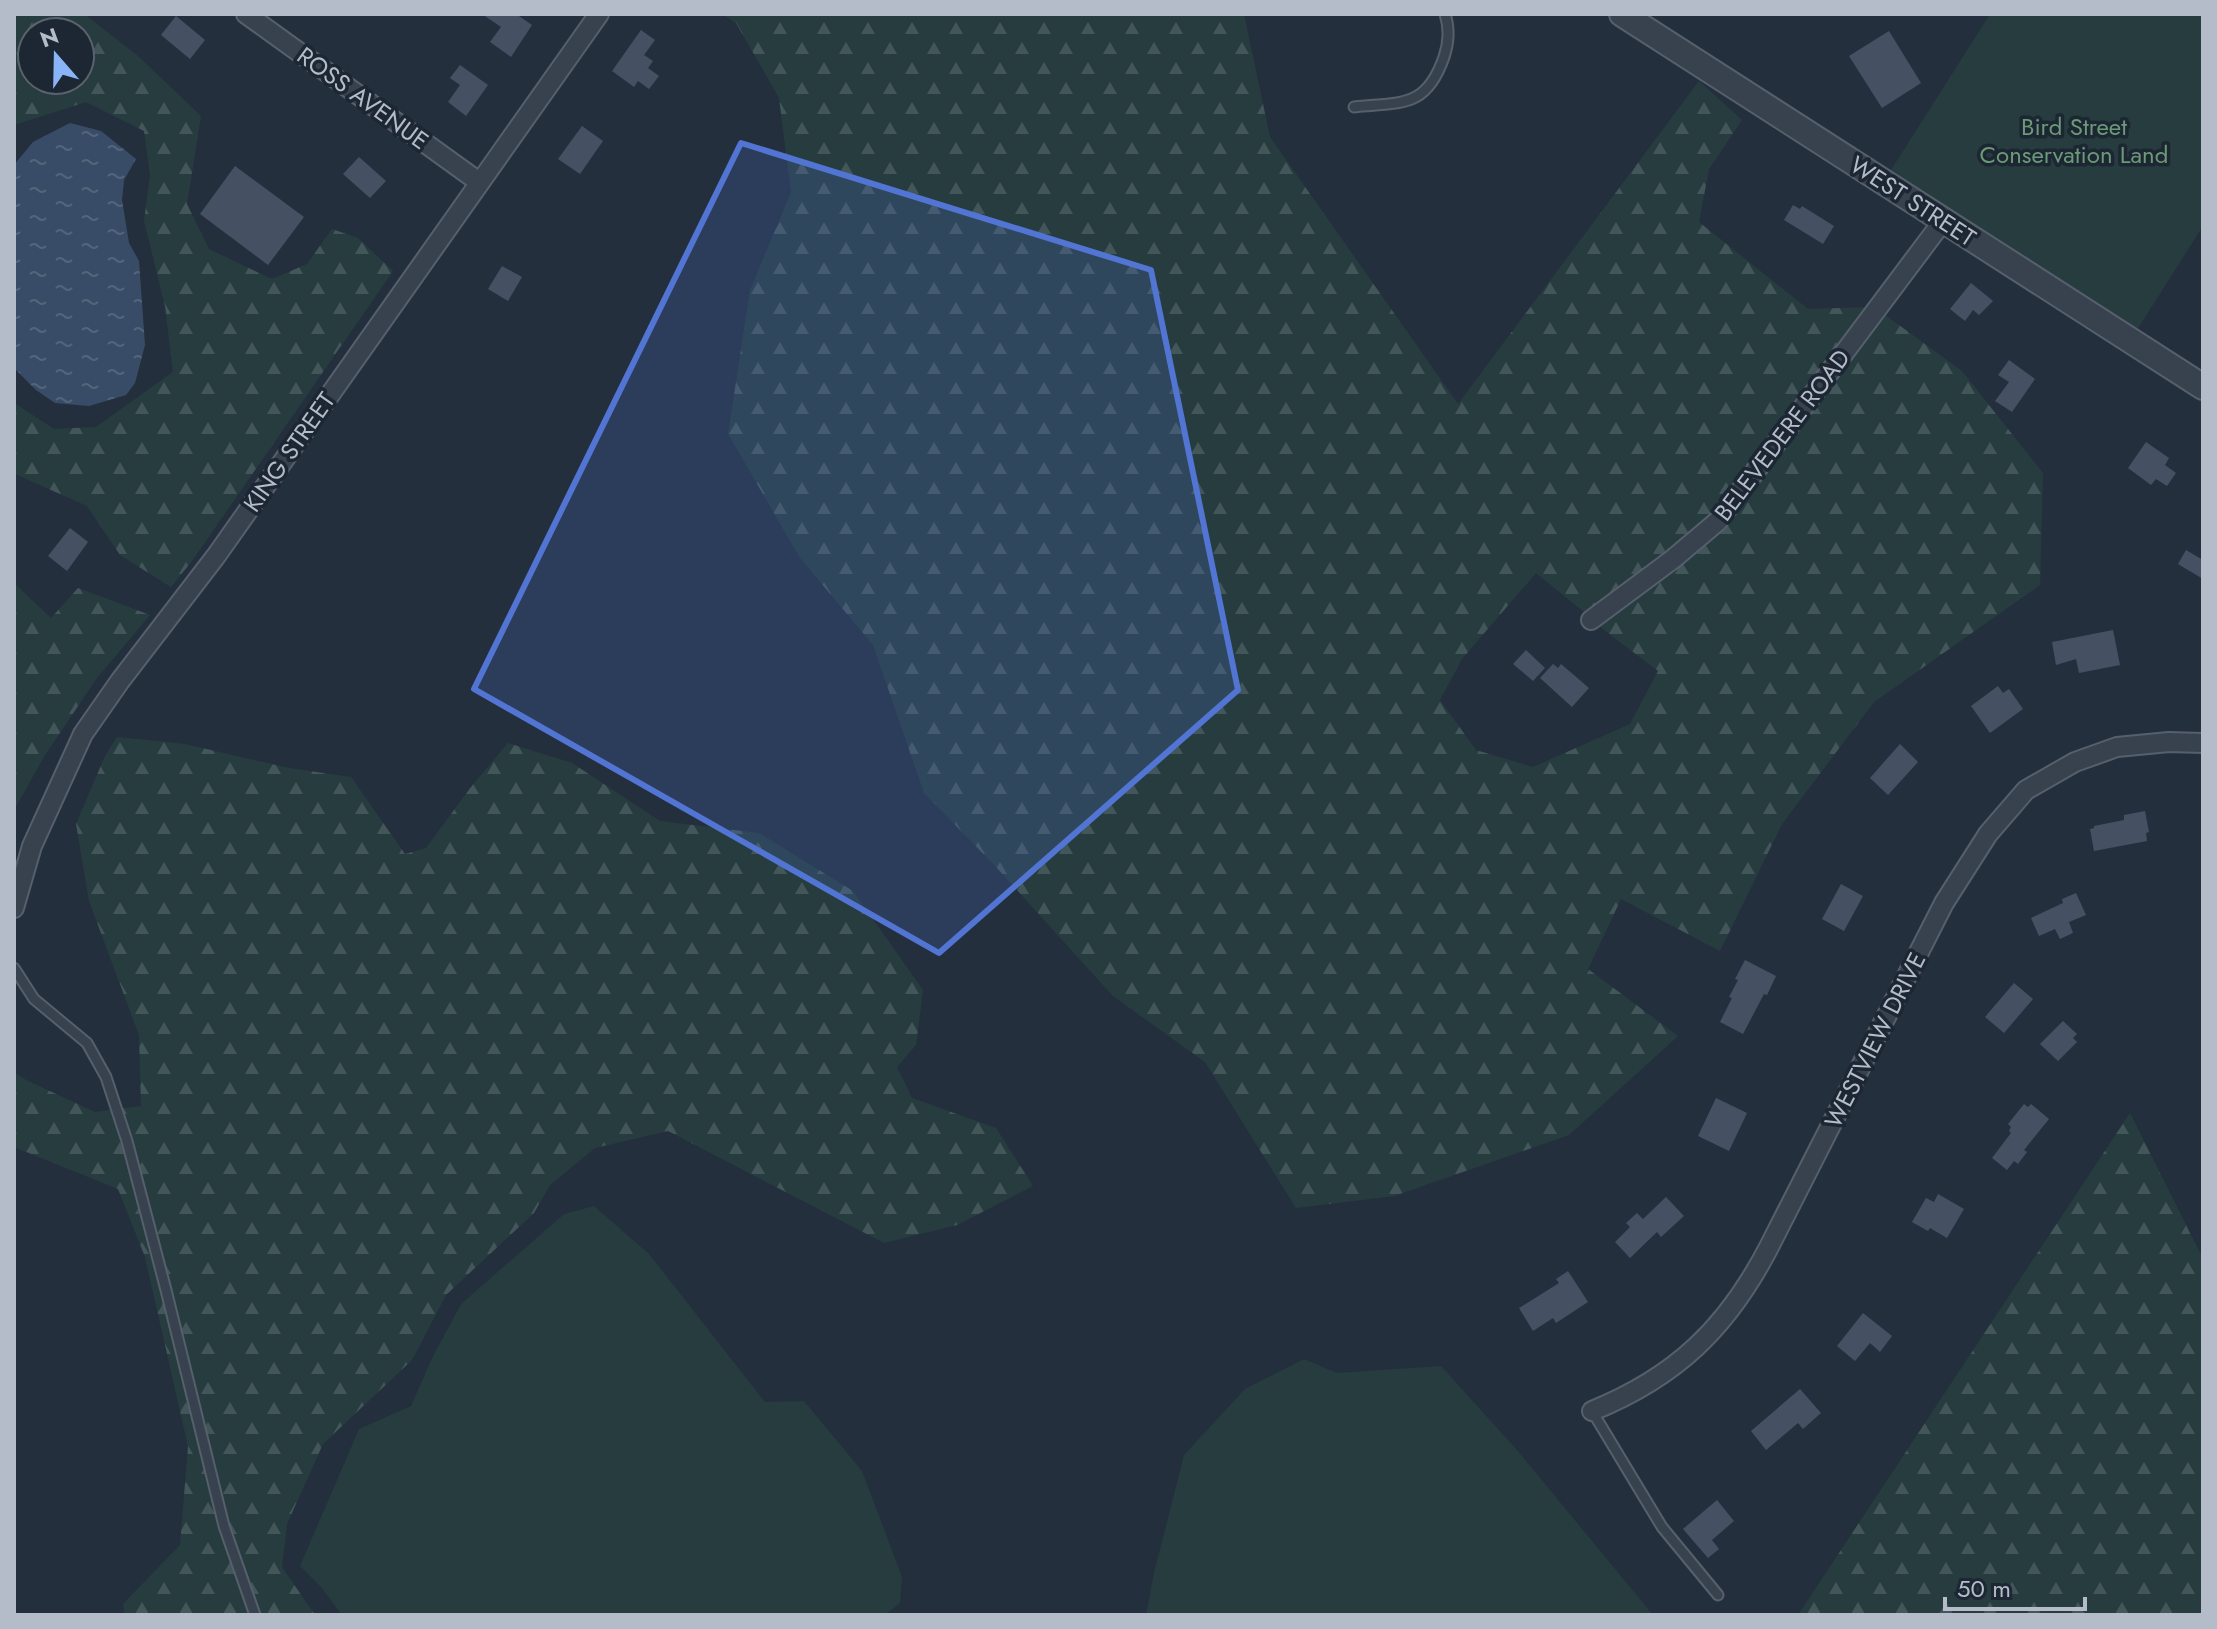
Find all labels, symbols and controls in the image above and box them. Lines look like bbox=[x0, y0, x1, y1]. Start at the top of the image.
north arrow bbox=[16, 16, 96, 96]
text: N bbox=[35, 19, 63, 55]
street label: ROSS AVENUE bbox=[290, 38, 436, 158]
park label: Bird Street Conservation Land bbox=[1980, 109, 2168, 172]
street label: WEST STREET bbox=[1843, 147, 1983, 255]
street label: BELEVEDERE ROAD bbox=[1706, 342, 1858, 528]
street label: KING STREET bbox=[235, 385, 343, 519]
street label: WESTVIEW DRIVE bbox=[1816, 946, 1934, 1134]
scale bar bbox=[1945, 1561, 2085, 1611]
text: 50 m bbox=[1957, 1571, 2011, 1606]

